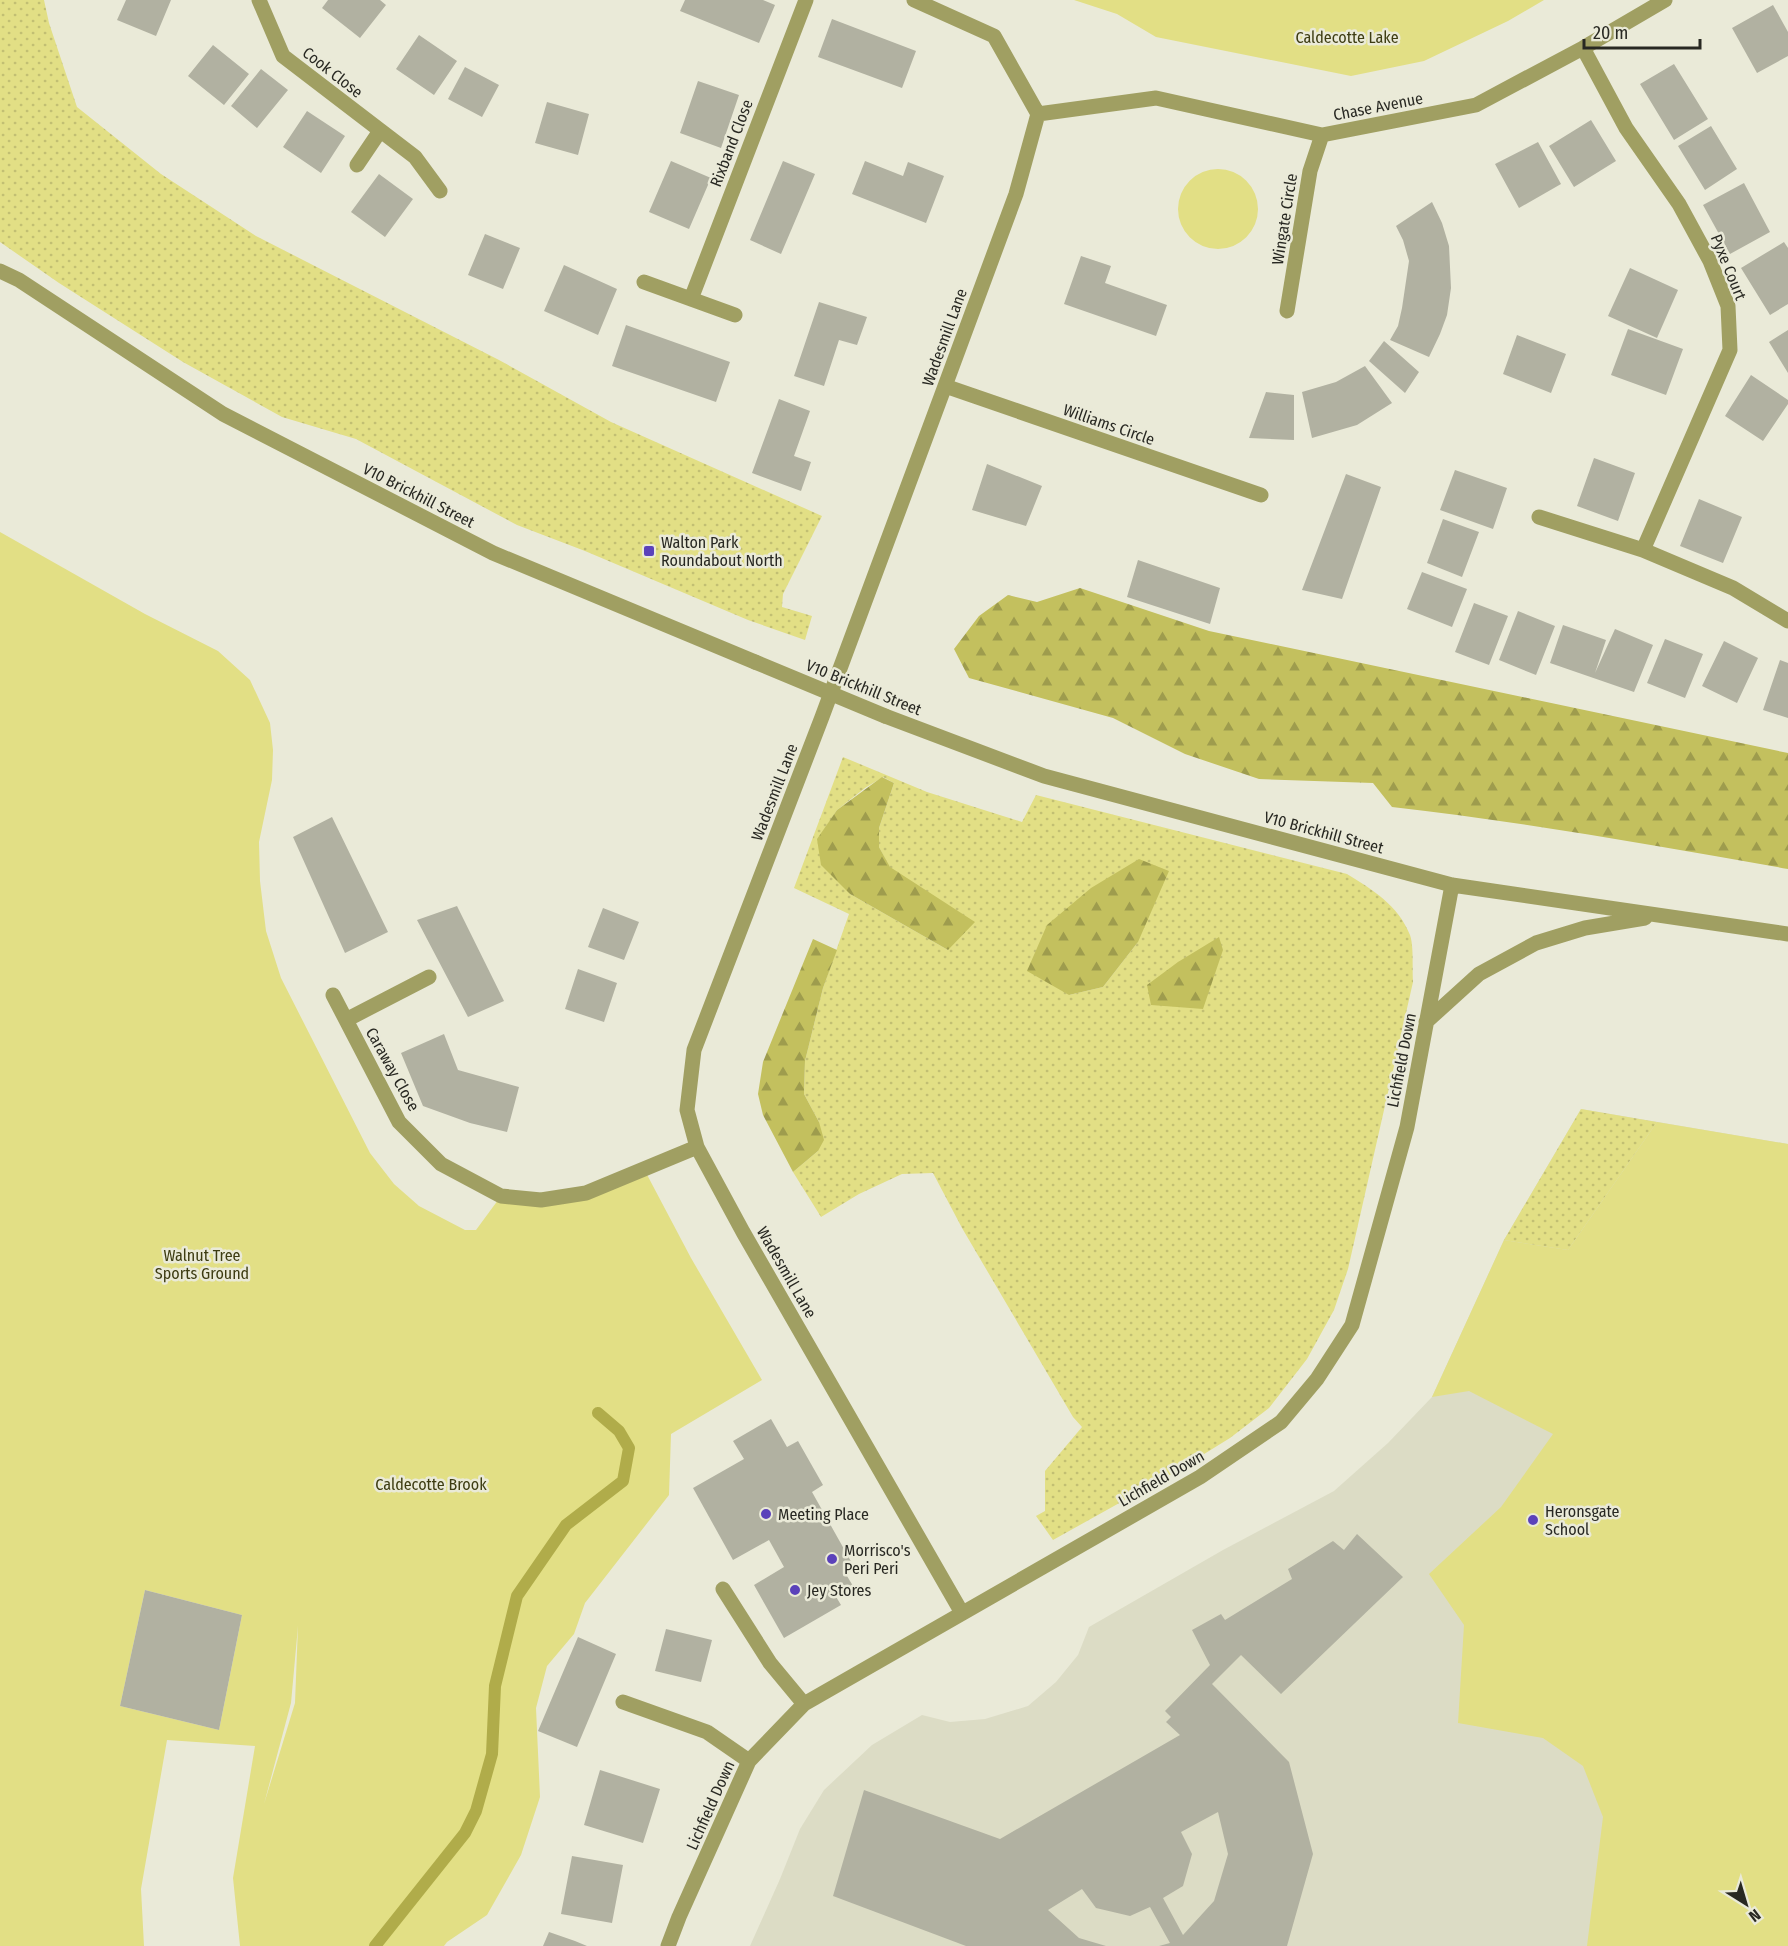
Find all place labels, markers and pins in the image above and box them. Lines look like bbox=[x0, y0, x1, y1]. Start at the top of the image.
place label: Walton Park Roundabout North bbox=[661, 533, 783, 570]
marker: Walton Park Roundabout North bbox=[642, 544, 656, 558]
place label: Heronsgate School bbox=[1545, 1502, 1619, 1539]
place label: Meeting Place bbox=[778, 1505, 869, 1524]
marker: Meeting Place bbox=[759, 1507, 773, 1521]
marker: Heronsgate School bbox=[1526, 1513, 1540, 1527]
place label: Morrisco's Peri Peri bbox=[844, 1541, 911, 1578]
marker: Morrisco's Peri Peri bbox=[825, 1552, 839, 1566]
place label: Jey Stores bbox=[807, 1581, 871, 1600]
marker: Jey Stores bbox=[788, 1583, 802, 1597]

